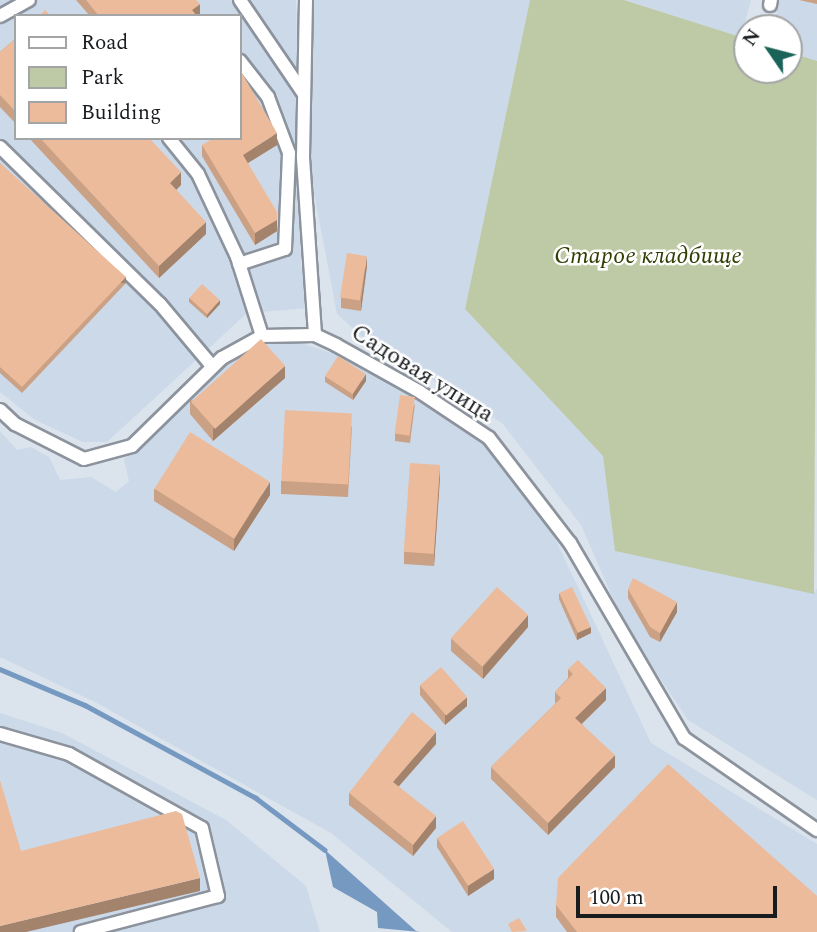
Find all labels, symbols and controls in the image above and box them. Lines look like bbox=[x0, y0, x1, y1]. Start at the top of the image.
legend bbox=[14, 14, 242, 140]
north arrow bbox=[733, 14, 803, 84]
text: N bbox=[736, 23, 768, 52]
text: Road bbox=[81, 27, 128, 59]
text: Park bbox=[81, 62, 124, 94]
text: Building bbox=[81, 97, 161, 129]
park label: Старое кладбище bbox=[554, 243, 742, 271]
street label: Садовая улица bbox=[345, 319, 499, 429]
scale bar bbox=[579, 872, 780, 916]
text: 100 m bbox=[589, 882, 644, 914]

